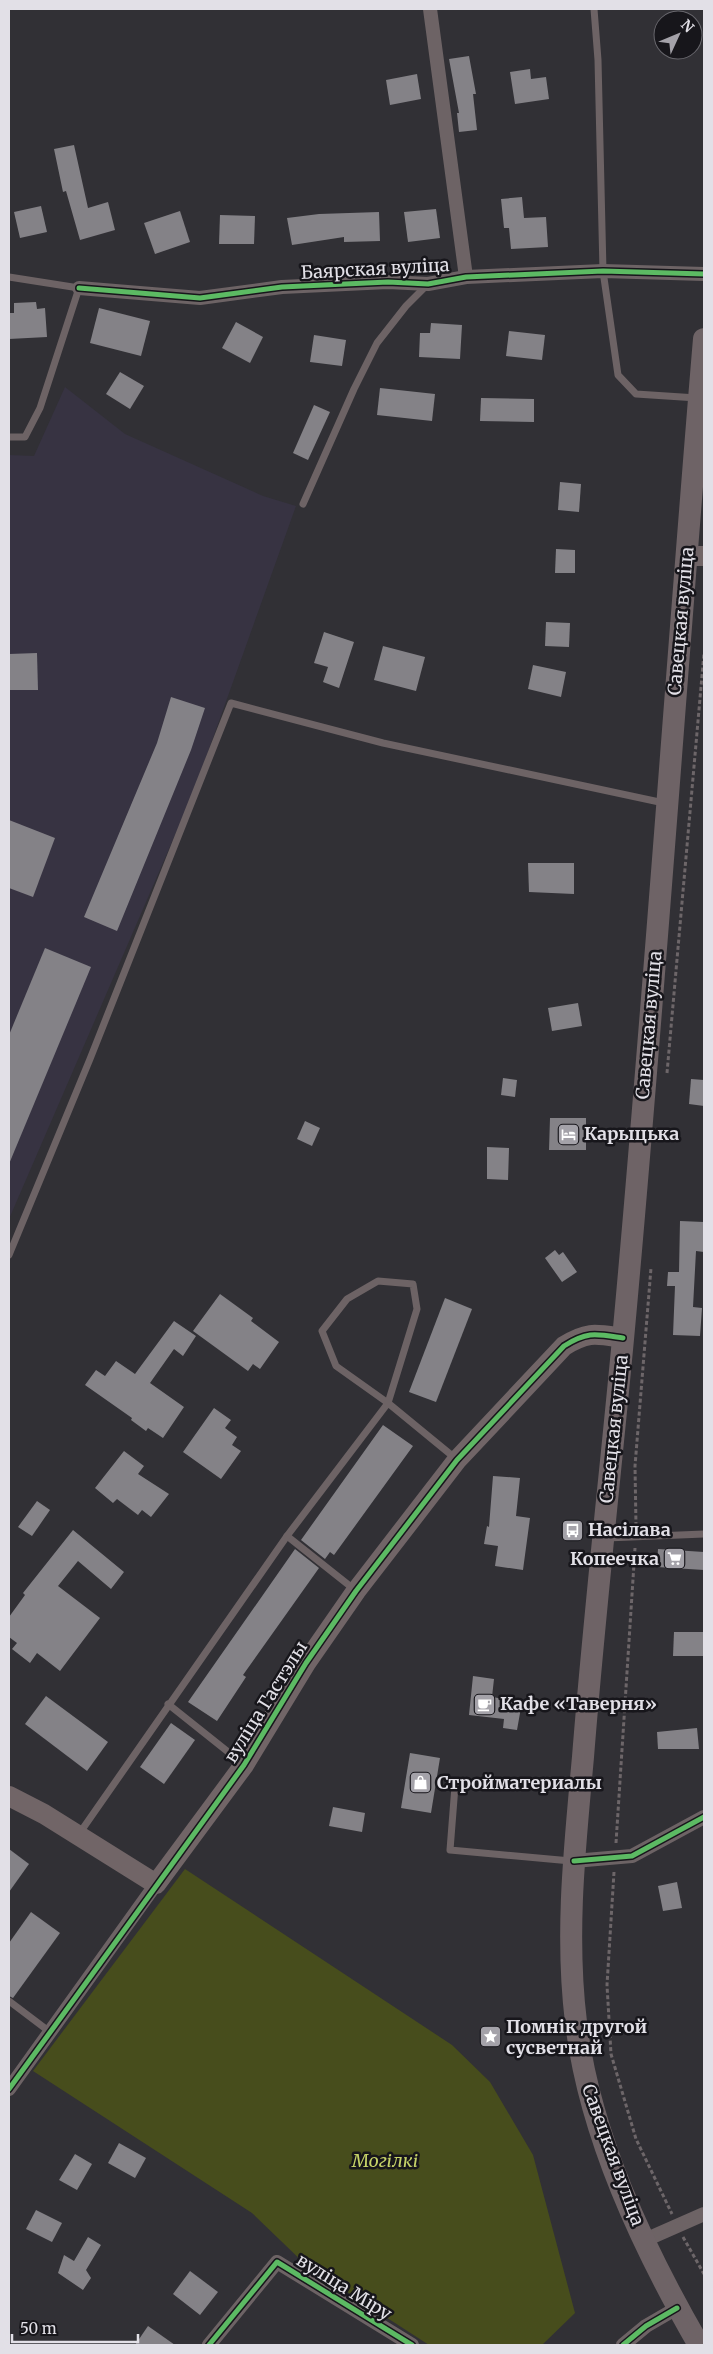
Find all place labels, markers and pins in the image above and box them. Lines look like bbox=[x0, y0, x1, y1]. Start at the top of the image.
hotel icon: Карыцька bbox=[556, 1122, 580, 1146]
place label: Карыцька bbox=[584, 1122, 679, 1145]
bus stop icon: Насілава bbox=[560, 1518, 584, 1542]
place label: Насілава bbox=[588, 1518, 671, 1541]
place label: Копеечка bbox=[570, 1547, 659, 1570]
supermarket icon: Копеечка bbox=[663, 1547, 687, 1571]
cafe icon: Кафе «Таверня» bbox=[472, 1692, 496, 1716]
place label: Кафе «Таверня» bbox=[500, 1692, 657, 1715]
shop icon: Стройматериалы bbox=[409, 1771, 433, 1795]
place label: Стройматериалы bbox=[437, 1771, 602, 1794]
place label: Помнік другой сусветнай bbox=[506, 2015, 647, 2059]
place icon: Помнік другой сусветнай bbox=[478, 2025, 502, 2049]

